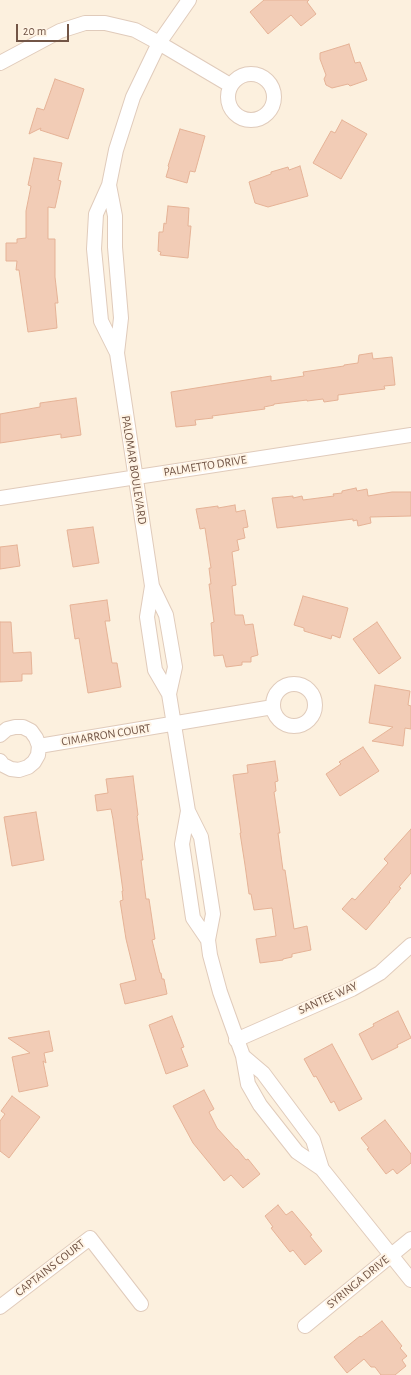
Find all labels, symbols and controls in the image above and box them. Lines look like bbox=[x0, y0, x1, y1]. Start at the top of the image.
scale bar bbox=[18, 16, 71, 42]
text: 20 m bbox=[23, 25, 46, 37]
street label: PALOMAR BOULEVARD bbox=[118, 415, 150, 525]
street label: PALMETTO DRIVE bbox=[163, 452, 247, 480]
street label: CIMARRON COURT bbox=[60, 721, 152, 749]
street label: SANTEE WAY bbox=[296, 979, 360, 1017]
street label: CAPTAINS COURT bbox=[12, 1236, 88, 1300]
street label: SYRINGA DRIVE bbox=[324, 1252, 392, 1312]

